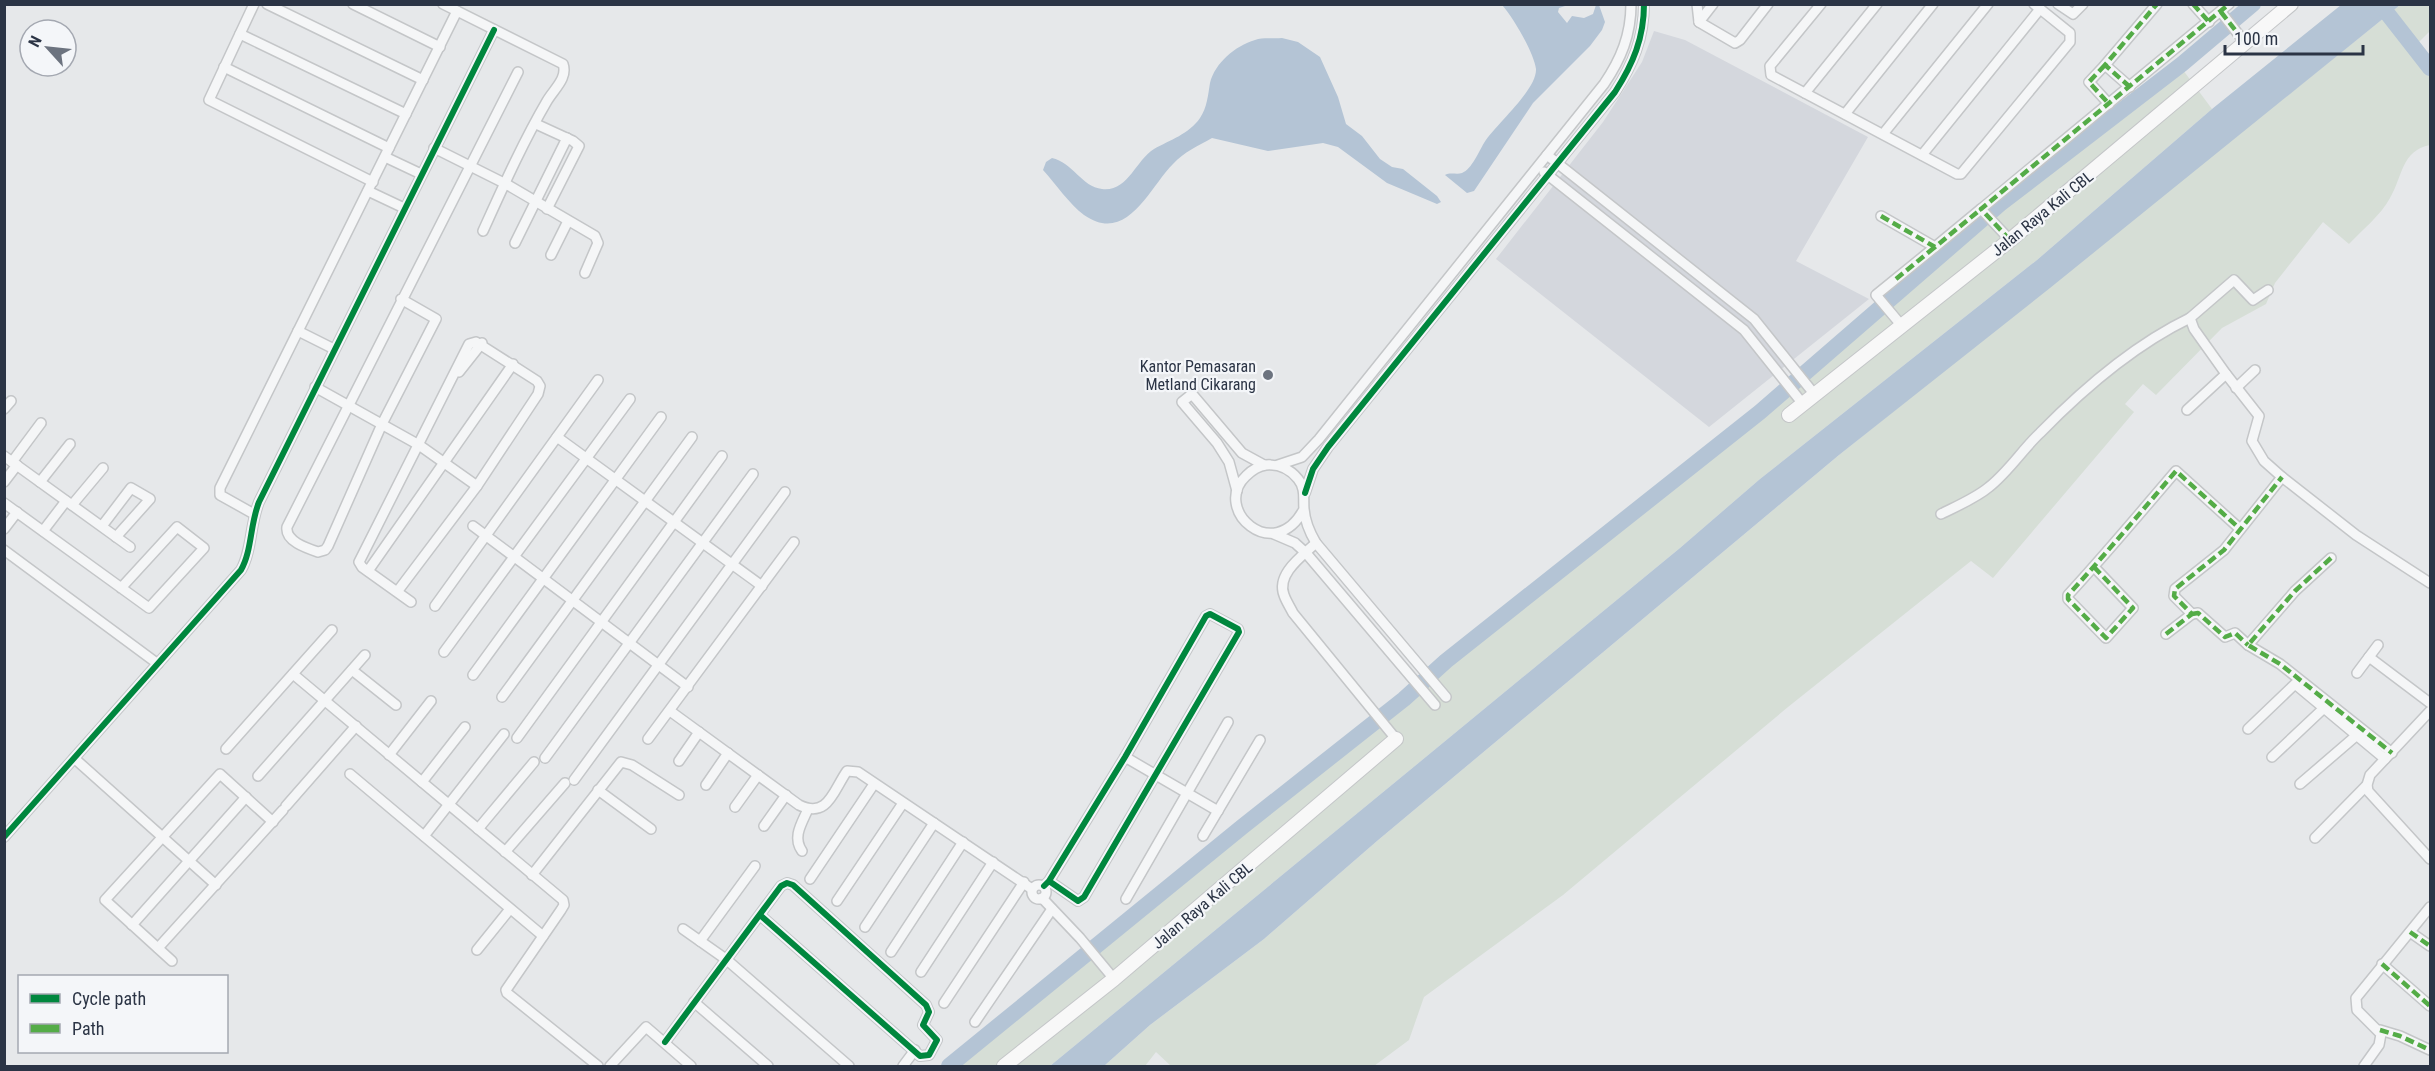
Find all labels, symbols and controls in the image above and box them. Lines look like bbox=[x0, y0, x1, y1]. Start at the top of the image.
north arrow bbox=[18, 18, 78, 78]
scale bar bbox=[2225, 18, 2363, 56]
text: 100 m bbox=[2234, 28, 2278, 49]
text: N bbox=[24, 33, 46, 50]
street label: Jalan Raya Kali CBL bbox=[1988, 166, 2097, 260]
place label: Kantor Pemasaran Metland Cikarang bbox=[1140, 357, 1256, 394]
marker: Kantor Pemasaran Metland Cikarang bbox=[1261, 368, 1275, 382]
street label: Jalan Raya Kali CBL bbox=[1148, 858, 1257, 953]
legend bbox=[18, 975, 228, 1053]
text: Cycle path bbox=[72, 988, 146, 1009]
text: Path bbox=[72, 1018, 105, 1039]

